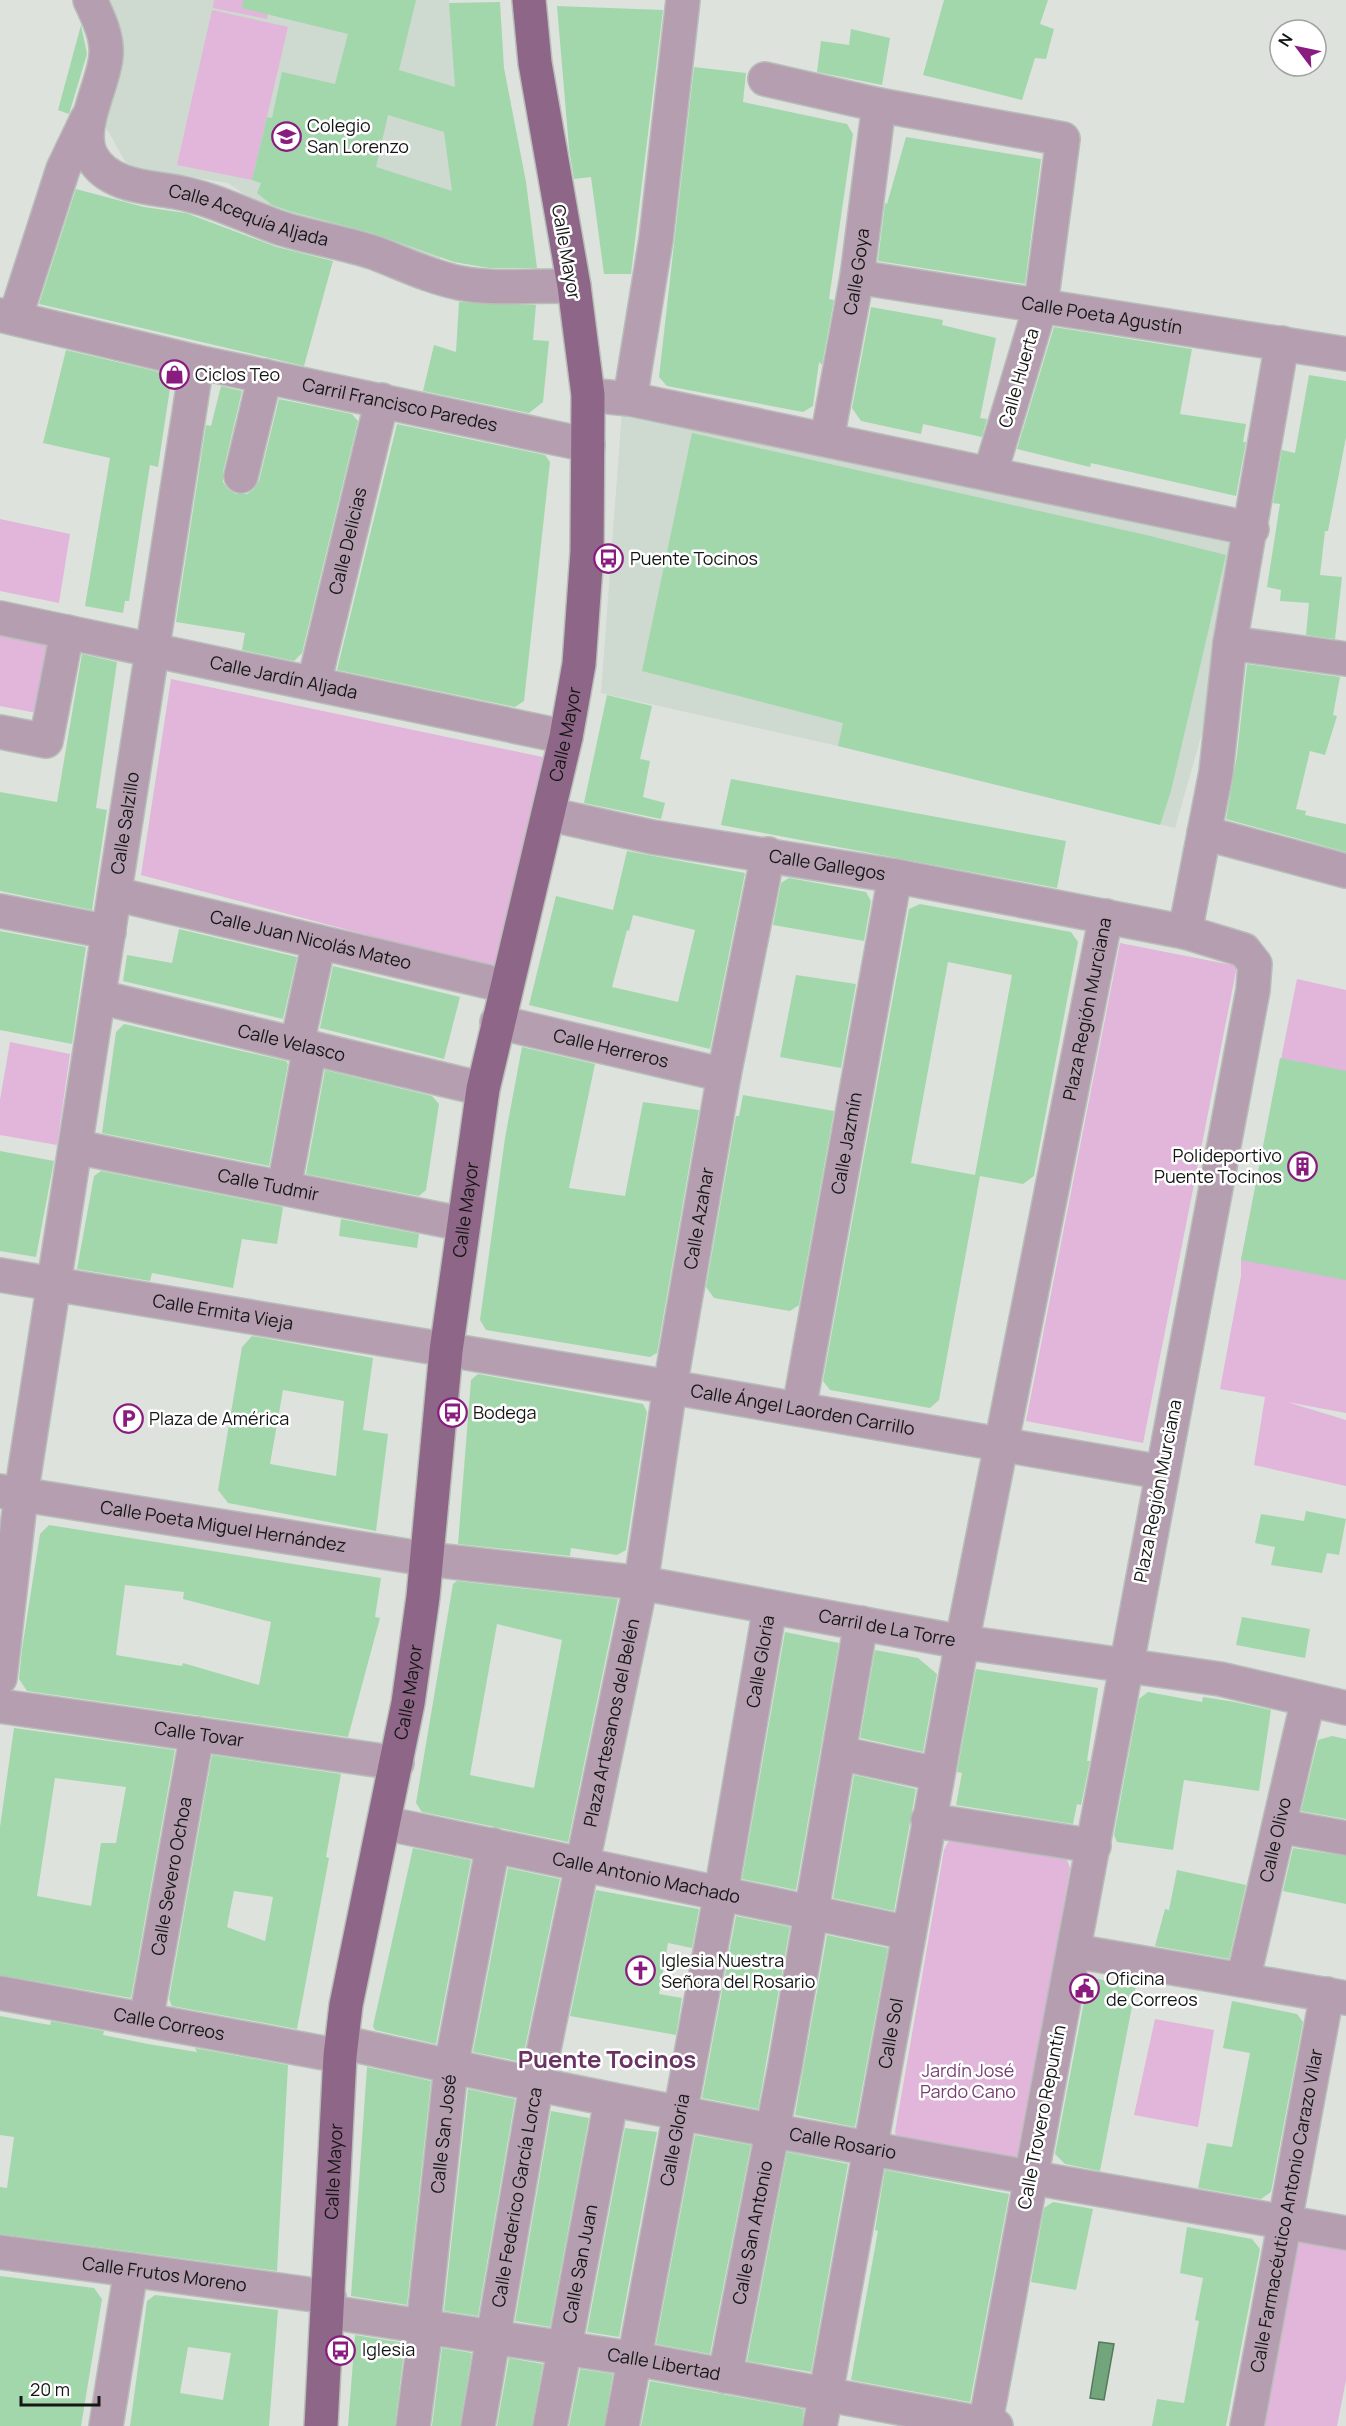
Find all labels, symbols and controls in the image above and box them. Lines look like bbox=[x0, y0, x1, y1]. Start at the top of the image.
north arrow bbox=[1268, 18, 1328, 78]
text: N bbox=[1273, 29, 1298, 51]
place label: Colegio San Lorenzo bbox=[307, 113, 409, 158]
school or university icon: Colegio San Lorenzo bbox=[270, 120, 302, 152]
street label: Calle Acequía Aljada bbox=[167, 178, 331, 251]
street label: Calle Mayor bbox=[547, 202, 587, 302]
street label: Calle Goya bbox=[837, 227, 874, 317]
street label: Calle Poeta Agustín bbox=[1020, 290, 1184, 339]
street label: Calle Huerta bbox=[992, 325, 1044, 430]
shop icon: Ciclos Teo bbox=[158, 359, 190, 391]
place label: Ciclos Teo bbox=[195, 362, 280, 386]
street label: Carril Francisco Paredes bbox=[300, 372, 500, 437]
street label: Calle Delicias bbox=[323, 485, 372, 597]
bus stop icon: Puente Tocinos bbox=[593, 543, 625, 575]
place label: Puente Tocinos bbox=[630, 546, 758, 570]
street label: Calle Jardín Aljada bbox=[208, 650, 360, 704]
street label: Calle Mayor bbox=[543, 684, 586, 784]
street label: Calle Salzillo bbox=[105, 770, 144, 876]
street label: Calle Gallegos bbox=[767, 843, 887, 885]
street label: Calle Juan Nicolás Mateo bbox=[208, 904, 414, 974]
street label: Plaza Región Murciana bbox=[1057, 915, 1116, 1103]
street label: Calle Velasco bbox=[236, 1018, 348, 1067]
street label: Calle Herreros bbox=[551, 1023, 671, 1073]
street label: Calle Jazmín bbox=[825, 1090, 867, 1196]
place label: Polideportivo Puente Tocinos bbox=[1154, 1143, 1282, 1188]
building icon: Polideportivo Puente Tocinos bbox=[1287, 1150, 1319, 1182]
street label: Calle Mayor bbox=[446, 1160, 484, 1259]
street label: Calle Tudmir bbox=[216, 1162, 322, 1206]
street label: Calle Azahar bbox=[678, 1165, 719, 1271]
street label: Calle Ermita Vieja bbox=[151, 1288, 295, 1335]
street label: Calle Ángel Laorden Carrillo bbox=[689, 1378, 917, 1440]
bus stop icon: Bodega bbox=[436, 1397, 468, 1429]
street label: Plaza Región Murciana bbox=[1127, 1397, 1187, 1584]
place label: Bodega bbox=[473, 1400, 537, 1424]
parking icon: Plaza de América bbox=[112, 1403, 144, 1435]
place label: Plaza de América bbox=[149, 1406, 289, 1430]
street label: Calle Poeta Miguel Hernández bbox=[99, 1494, 348, 1557]
street label: Carril de La Torre bbox=[817, 1603, 958, 1652]
street label: Calle Gloria bbox=[740, 1613, 779, 1710]
street label: Plaza Artesanos del Belén bbox=[577, 1616, 644, 1829]
street label: Calle Mayor bbox=[388, 1642, 427, 1742]
street label: Calle Tovar bbox=[153, 1715, 246, 1752]
street label: Calle Severo Ochoa bbox=[145, 1795, 197, 1957]
street label: Calle Olivo bbox=[1253, 1795, 1296, 1884]
street label: Calle Antonio Machado bbox=[550, 1846, 743, 1908]
place label: Iglesia Nuestra Señora del Rosario bbox=[661, 1948, 815, 1993]
church icon: Iglesia Nuestra Señora del Rosario bbox=[624, 1955, 656, 1987]
place label: Oficina de Correos bbox=[1106, 1966, 1198, 2011]
public building icon: Oficina de Correos bbox=[1069, 1973, 1101, 2005]
street label: Calle Sol bbox=[872, 1996, 908, 2070]
street label: Calle Correos bbox=[112, 2001, 227, 2045]
street label: Calle Trovero Repuntín bbox=[1011, 2023, 1071, 2211]
district label: Puente Tocinos bbox=[518, 2042, 696, 2075]
street label: Calle Farmacéutico Antonio Carazo Vilar bbox=[1244, 2046, 1328, 2374]
park label: Jardín José Pardo Cano bbox=[920, 2058, 1016, 2103]
street label: Calle San José bbox=[425, 2073, 461, 2195]
street label: Calle Federico García Lorca bbox=[485, 2085, 547, 2309]
street label: Calle Gloria bbox=[654, 2091, 695, 2188]
street label: Calle Rosario bbox=[788, 2121, 898, 2164]
street label: Calle Mayor bbox=[319, 2122, 348, 2220]
street label: Calle San Antonio bbox=[726, 2158, 777, 2306]
street label: Calle San Juan bbox=[557, 2202, 602, 2325]
street label: Calle Frutos Moreno bbox=[81, 2250, 248, 2297]
bus stop icon: Iglesia bbox=[325, 2334, 357, 2366]
place label: Iglesia bbox=[362, 2337, 415, 2361]
street label: Calle Libertad bbox=[606, 2342, 723, 2385]
scale bar bbox=[21, 2369, 99, 2407]
text: 20 m bbox=[30, 2377, 70, 2401]

